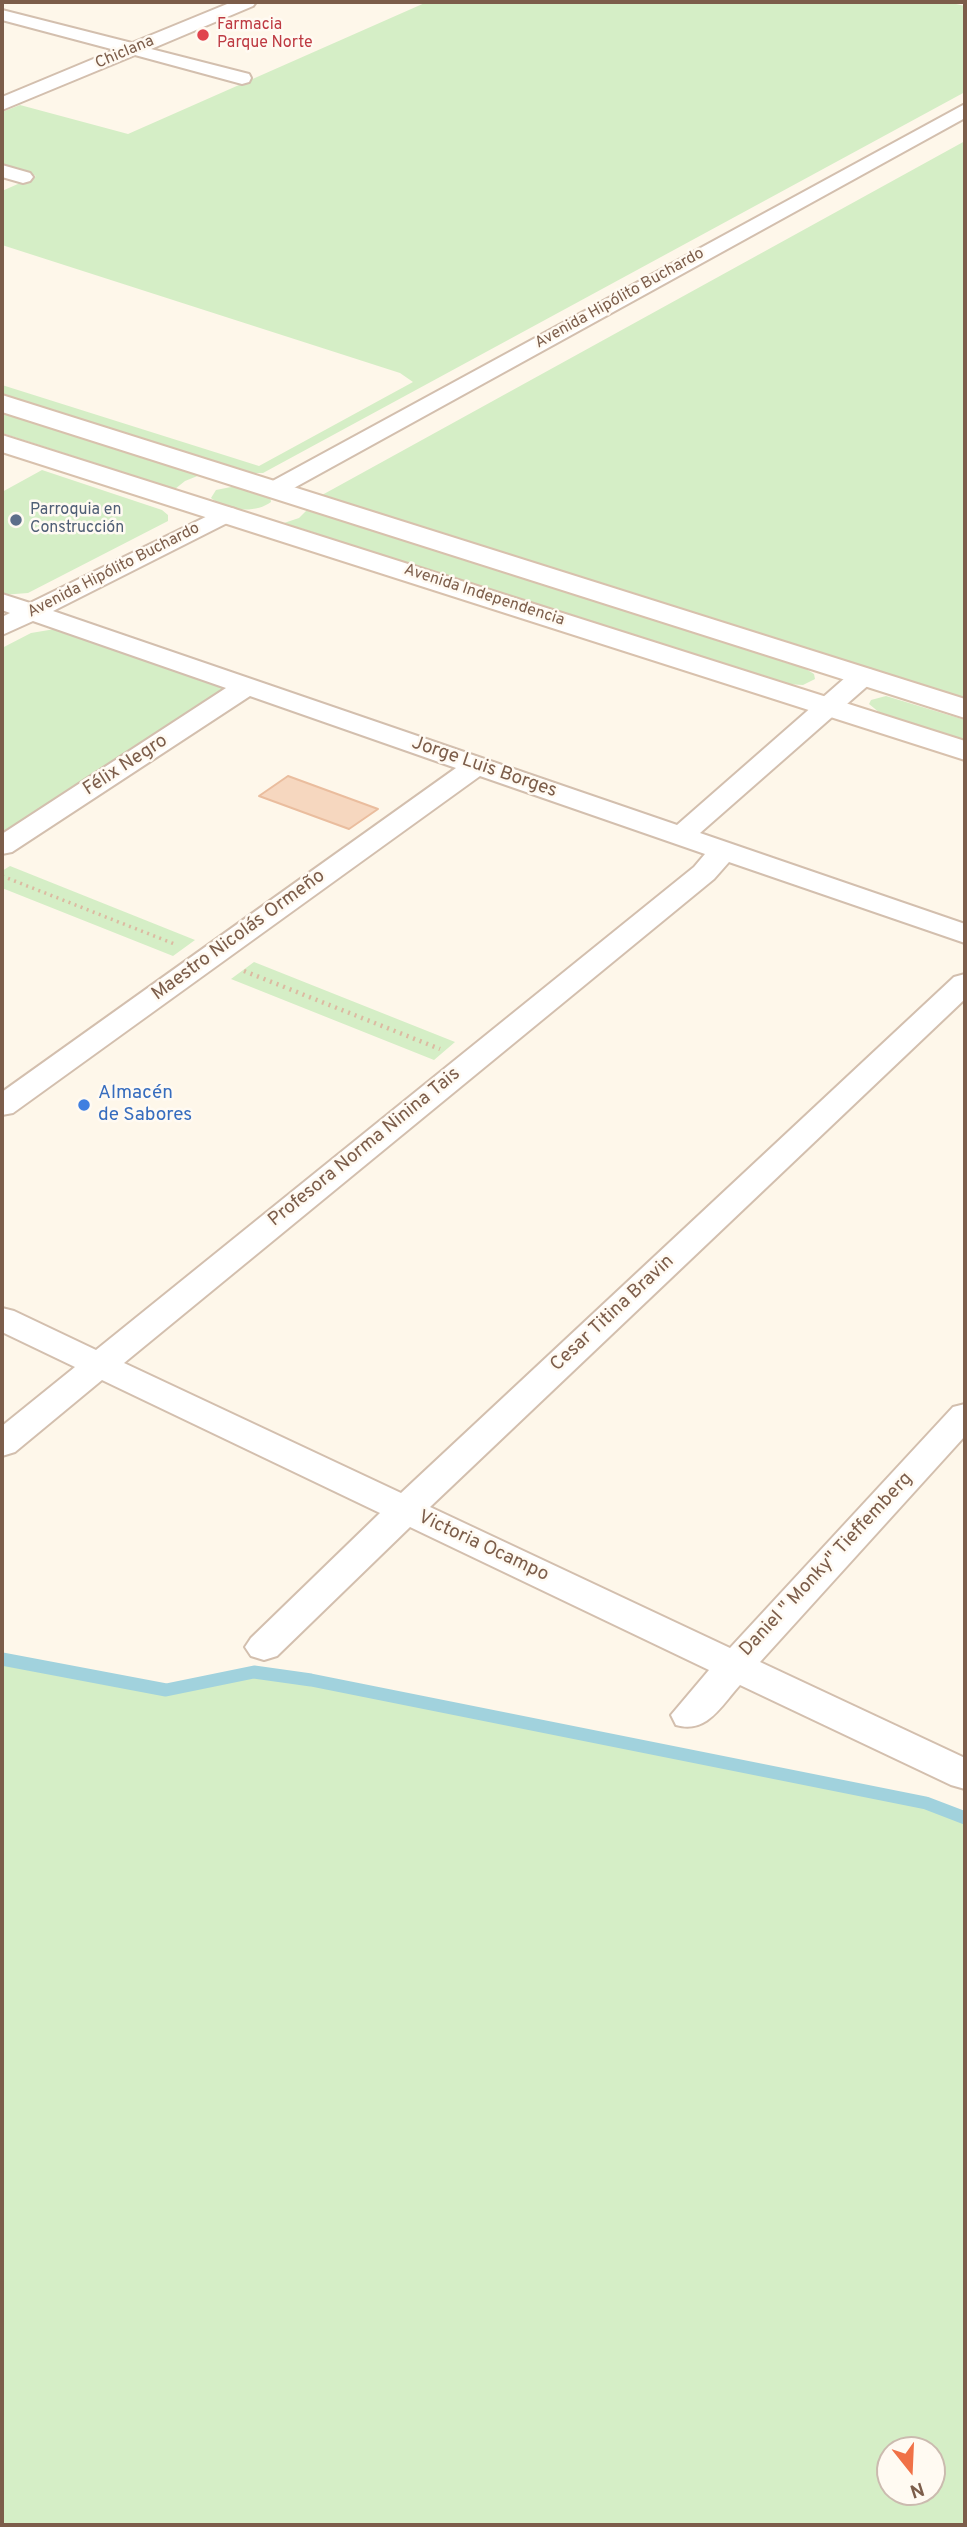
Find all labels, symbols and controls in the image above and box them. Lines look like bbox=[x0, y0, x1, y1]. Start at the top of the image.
place label: Farmacia Parque Norte bbox=[217, 16, 313, 54]
marker: Farmacia Parque Norte bbox=[195, 27, 211, 43]
street label: Chiclana bbox=[93, 32, 157, 74]
street label: Avenida Hipólito Buchardo bbox=[532, 244, 708, 354]
place label: Parroquia en Construcción bbox=[30, 501, 124, 539]
marker: Parroquia en Construcción bbox=[8, 512, 24, 528]
street label: Avenida Hipólito Buchardo bbox=[25, 519, 203, 623]
street label: Avenida Independencia bbox=[401, 561, 567, 631]
street label: Félix Negro bbox=[80, 730, 172, 802]
street label: Jorge Luis Borges bbox=[408, 732, 560, 804]
street label: Maestro Nicolás Ormeño bbox=[148, 866, 330, 1006]
street label: Profesora Norma Ninina Tais bbox=[264, 1063, 466, 1233]
place label: Almacén de Sabores bbox=[98, 1083, 192, 1127]
marker: Almacén de Sabores bbox=[76, 1097, 92, 1113]
street label: Cesar Titina Bravin bbox=[546, 1251, 680, 1377]
street label: Daniel " Monky" Tieffemberg bbox=[736, 1468, 918, 1662]
street label: Victoria Ocampo bbox=[414, 1507, 552, 1587]
north arrow bbox=[876, 2436, 946, 2506]
text: N bbox=[907, 2476, 927, 2503]

